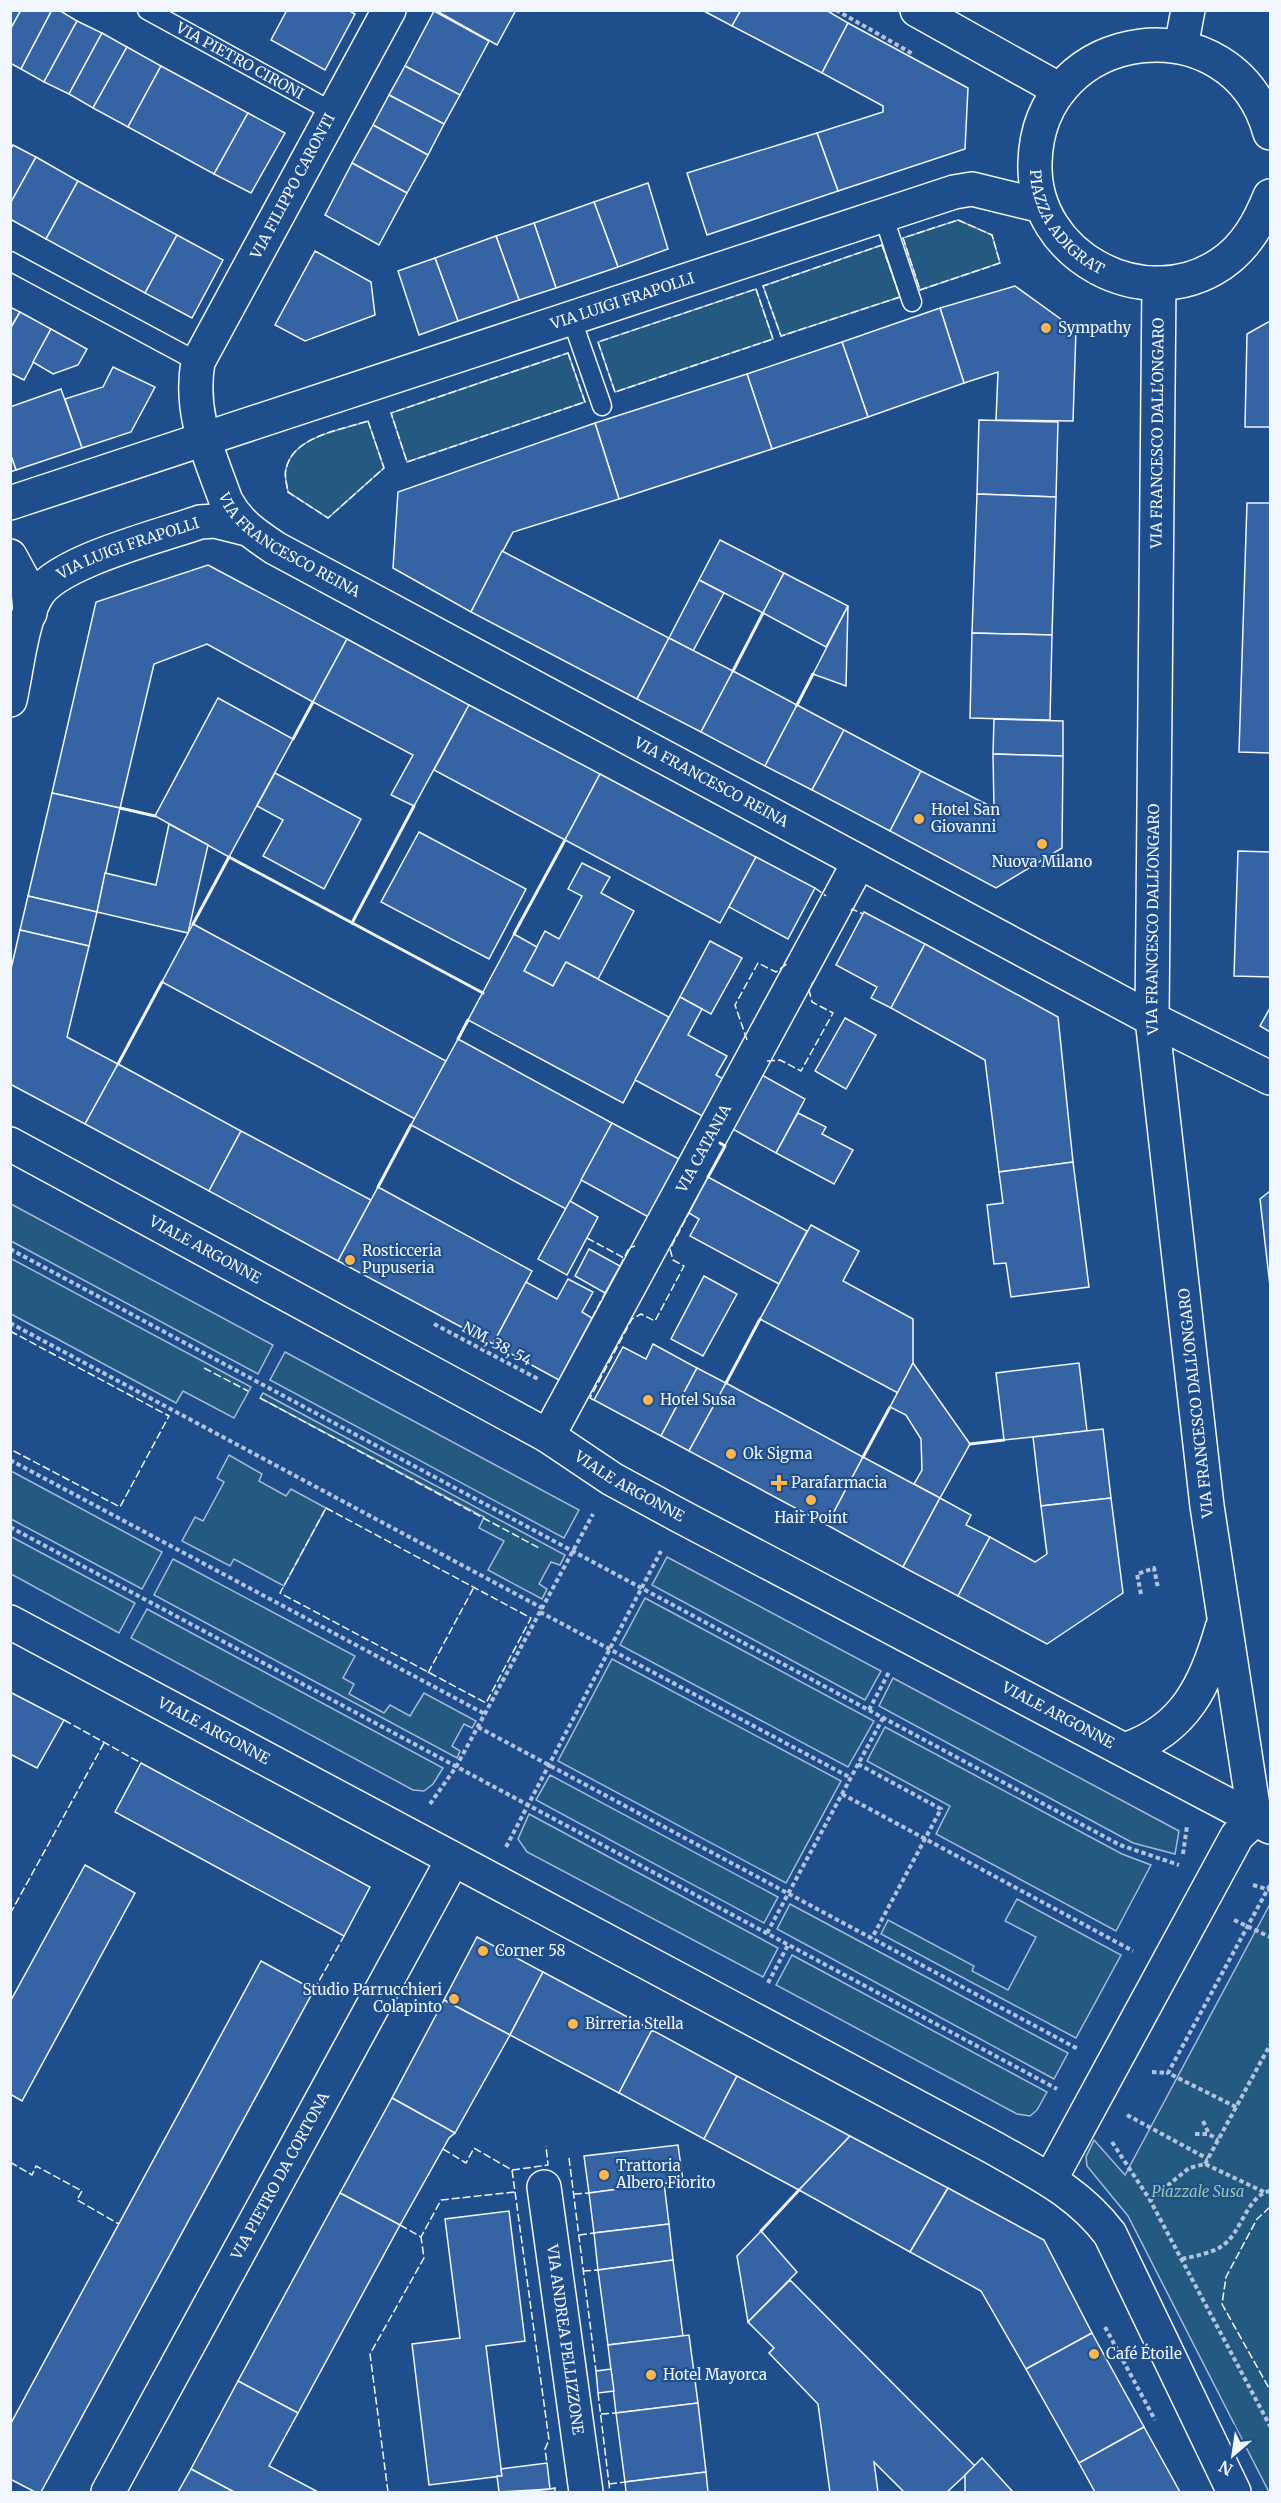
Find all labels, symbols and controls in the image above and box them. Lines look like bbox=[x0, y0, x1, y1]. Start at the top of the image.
street label: VIA PIETRO CIRONI bbox=[172, 17, 307, 103]
street label: VIA FILIPPO CARONTI bbox=[246, 110, 339, 263]
street label: PIAZZA ADIGRAT bbox=[1026, 169, 1108, 279]
street label: VIA LUIGI FRAPOLLI bbox=[547, 268, 697, 334]
street label: VIA FRANCESCO DALL'ONGARO bbox=[1146, 317, 1168, 550]
place label: Sympathy bbox=[1058, 318, 1132, 337]
marker: Sympathy bbox=[1039, 321, 1053, 335]
street label: VIA FRANCESCO REINA bbox=[214, 489, 364, 601]
street label: VIA LUIGI FRAPOLLI bbox=[52, 513, 202, 584]
street label: VIA FRANCESCO REINA bbox=[630, 732, 792, 831]
place label: Hotel San Giovanni bbox=[931, 800, 1000, 836]
street label: VIA FRANCESCO DALL'ONGARO bbox=[1142, 803, 1163, 1037]
marker: Hotel San Giovanni bbox=[912, 812, 926, 826]
marker: Nuova Milano bbox=[1035, 837, 1049, 851]
place label: Nuova Milano bbox=[992, 852, 1092, 871]
street label: VIA CATANIA bbox=[671, 1100, 735, 1197]
street label: VIALE ARGONNE bbox=[145, 1211, 265, 1288]
place label: Rosticceria Pupuseria bbox=[362, 1241, 442, 1277]
marker: Rosticceria Pupuseria bbox=[343, 1253, 357, 1267]
street label: VIA FRANCESCO DALL'ONGARO bbox=[1174, 1287, 1217, 1520]
street label: NM, 38, 54 bbox=[459, 1317, 535, 1370]
place label: Hotel Susa bbox=[660, 1390, 736, 1409]
marker: Hotel Susa bbox=[641, 1393, 655, 1407]
place label: Ok Sigma bbox=[743, 1444, 812, 1463]
street label: VIALE ARGONNE bbox=[570, 1446, 688, 1526]
marker: Ok Sigma bbox=[724, 1447, 738, 1461]
place label: Parafarmacia bbox=[791, 1473, 887, 1492]
marker: Parafarmacia bbox=[772, 1476, 786, 1490]
marker: Hair Point bbox=[804, 1493, 818, 1507]
place label: Hair Point bbox=[774, 1508, 848, 1527]
street label: VIALE ARGONNE bbox=[998, 1677, 1118, 1752]
street label: VIALE ARGONNE bbox=[154, 1692, 274, 1768]
place label: Corner 58 bbox=[495, 1941, 566, 1960]
marker: Corner 58 bbox=[476, 1944, 490, 1958]
place label: Studio Parrucchieri Colapinto bbox=[303, 1980, 442, 2016]
marker: Studio Parrucchieri Colapinto bbox=[447, 1992, 461, 2006]
place label: Birreria Stella bbox=[585, 2014, 684, 2033]
marker: Birreria Stella bbox=[566, 2017, 580, 2031]
street label: VIA PIETRO DA CORTONA bbox=[226, 2088, 333, 2264]
place label: Trattoria Albero Fiorito bbox=[615, 2156, 716, 2192]
marker: Trattoria Albero Fiorito bbox=[597, 2168, 611, 2182]
park label: Piazzale Susa bbox=[1152, 2182, 1244, 2201]
street label: VIA ANDREA PELLIZZONE bbox=[543, 2242, 588, 2436]
place label: Café Étoile bbox=[1106, 2343, 1182, 2363]
marker: Café Étoile bbox=[1087, 2347, 1101, 2361]
place label: Hotel Mayorca bbox=[663, 2365, 767, 2384]
marker: Hotel Mayorca bbox=[644, 2368, 658, 2382]
north arrow bbox=[1203, 2425, 1263, 2485]
text: N bbox=[1215, 2456, 1236, 2480]

